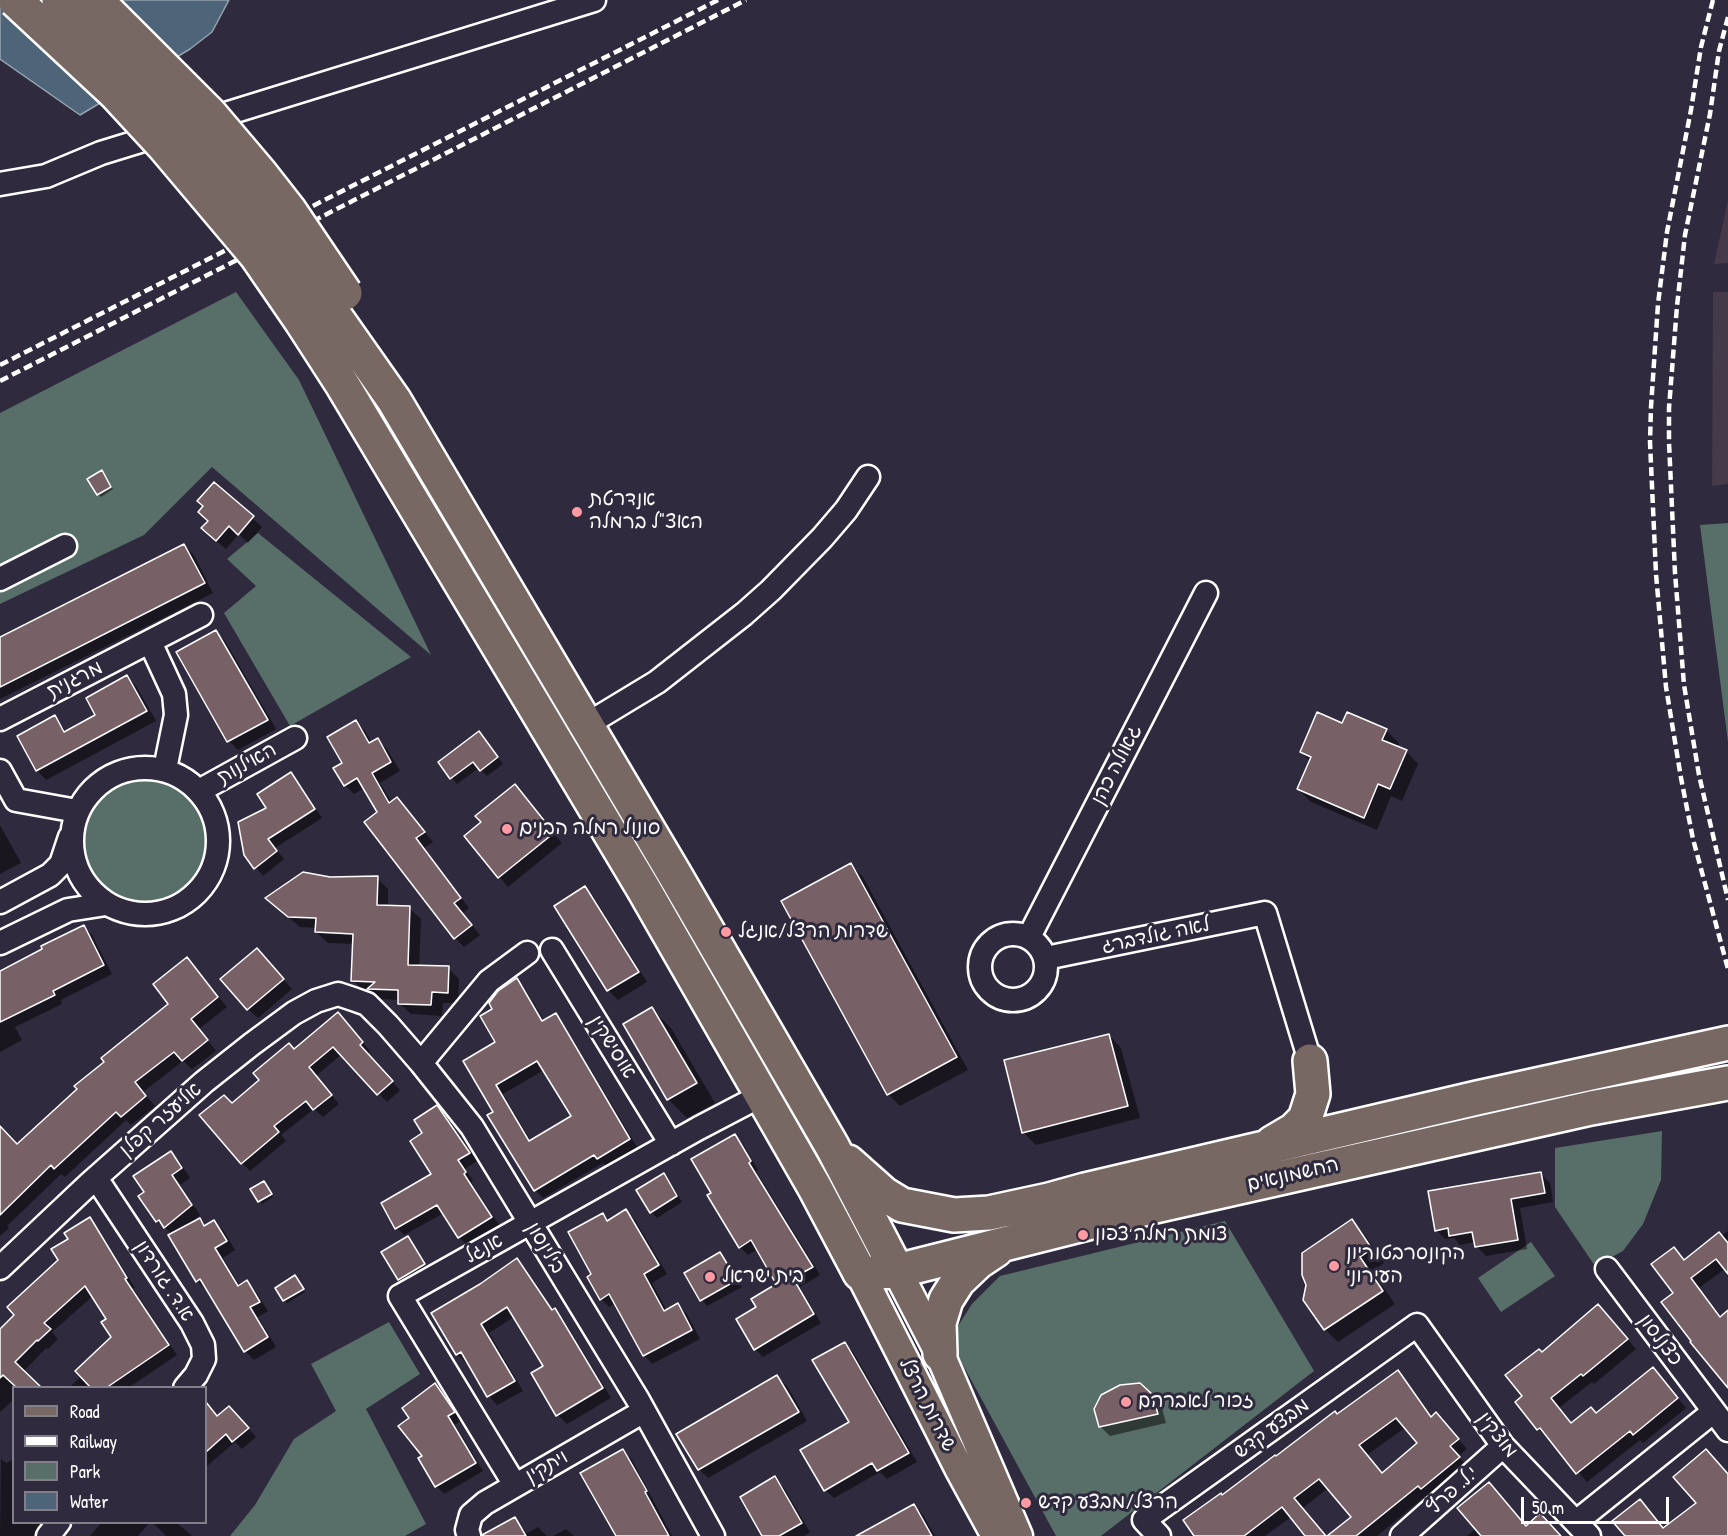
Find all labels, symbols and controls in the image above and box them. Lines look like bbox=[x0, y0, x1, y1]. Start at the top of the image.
place label: אנדרטת האצ"ל ברמלה bbox=[589, 488, 703, 535]
marker: אנדרטת האצ"ל ברמלה bbox=[570, 505, 584, 519]
street label: מרגנית bbox=[43, 656, 107, 704]
street label: גאולה כהן bbox=[1087, 721, 1147, 809]
street label: האילנות bbox=[213, 738, 281, 790]
place label: סונול רמלה הבנים bbox=[519, 817, 660, 841]
marker: סונול רמלה הבנים bbox=[500, 822, 514, 836]
street label: לאה גולדברג bbox=[1100, 913, 1212, 959]
place label: שדרות הרצל/אנגל bbox=[738, 920, 888, 944]
marker: שדרות הרצל/אנגל bbox=[719, 925, 733, 939]
street label: אוסישקין bbox=[583, 1011, 641, 1083]
street label: אליעזר קפלן bbox=[115, 1078, 207, 1162]
street label: החשמונאים bbox=[1245, 1153, 1341, 1197]
street label: בילינסון bbox=[520, 1218, 570, 1278]
place label: צומת רמלה צפון bbox=[1095, 1223, 1227, 1247]
marker: צומת רמלה צפון bbox=[1076, 1228, 1090, 1242]
street label: אנגל bbox=[461, 1229, 507, 1269]
street label: א.ד. גורדון bbox=[129, 1236, 199, 1326]
place label: הקונסרבטוריון העירוני bbox=[1346, 1242, 1465, 1289]
marker: הקונסרבטוריון העירוני bbox=[1327, 1259, 1341, 1273]
place label: בית ישראל bbox=[722, 1265, 804, 1289]
marker: בית ישראל bbox=[703, 1270, 717, 1284]
street label: כצנלסון bbox=[1633, 1309, 1687, 1371]
street label: שדרות הרצל bbox=[893, 1354, 961, 1456]
legend bbox=[12, 1386, 207, 1524]
place label: זכור לאברהם bbox=[1138, 1390, 1254, 1414]
street label: מבצע קדש bbox=[1230, 1394, 1314, 1464]
marker: זכור לאברהם bbox=[1119, 1395, 1133, 1409]
text: Road bbox=[70, 1399, 100, 1424]
street label: מוצקין bbox=[1471, 1407, 1523, 1463]
text: Railway bbox=[70, 1429, 117, 1454]
street label: ויתקין bbox=[521, 1445, 573, 1489]
text: Park bbox=[70, 1459, 100, 1484]
street label: י.ל. פרץ bbox=[1422, 1462, 1484, 1520]
scale bar bbox=[1524, 1485, 1672, 1523]
text: Water bbox=[70, 1489, 108, 1514]
place label: הרצל/מבצע קדש bbox=[1038, 1491, 1178, 1515]
text: 50 m bbox=[1532, 1495, 1564, 1520]
marker: הרצל/מבצע קדש bbox=[1019, 1496, 1033, 1510]

